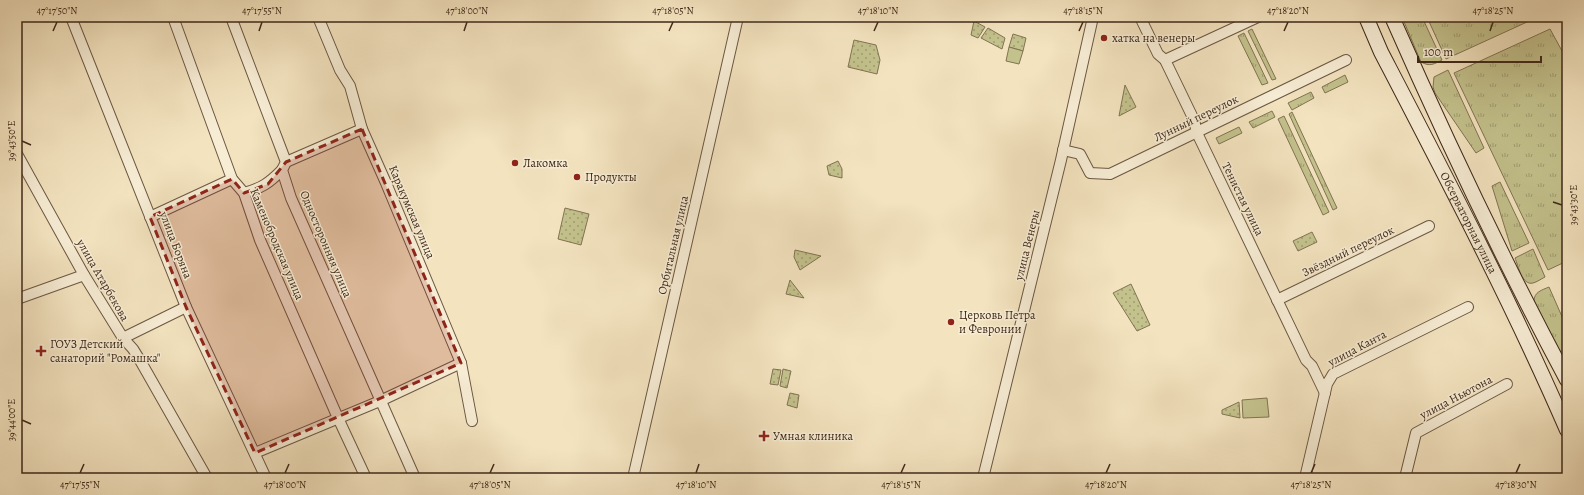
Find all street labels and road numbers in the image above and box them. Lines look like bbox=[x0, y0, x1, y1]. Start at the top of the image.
street label: Лунный переулок bbox=[1151, 91, 1241, 145]
street label: Тенистая улица bbox=[1218, 159, 1268, 239]
street label: Каракумская улица bbox=[385, 163, 439, 262]
street label: Обсерваторная улица bbox=[1436, 169, 1501, 277]
street label: Каменобродская улица bbox=[246, 186, 308, 303]
street label: Односторонняя улица bbox=[296, 188, 356, 300]
street label: Орбитальная улица bbox=[654, 193, 692, 296]
street label: улица Боряна bbox=[156, 208, 196, 281]
street label: улица Венеры bbox=[1010, 208, 1044, 283]
street label: Звёздный переулок bbox=[1299, 222, 1397, 280]
street label: улица Атарбекова bbox=[73, 235, 133, 324]
street label: улица Канта bbox=[1324, 326, 1389, 371]
street label: улица Ньютона bbox=[1416, 371, 1495, 423]

